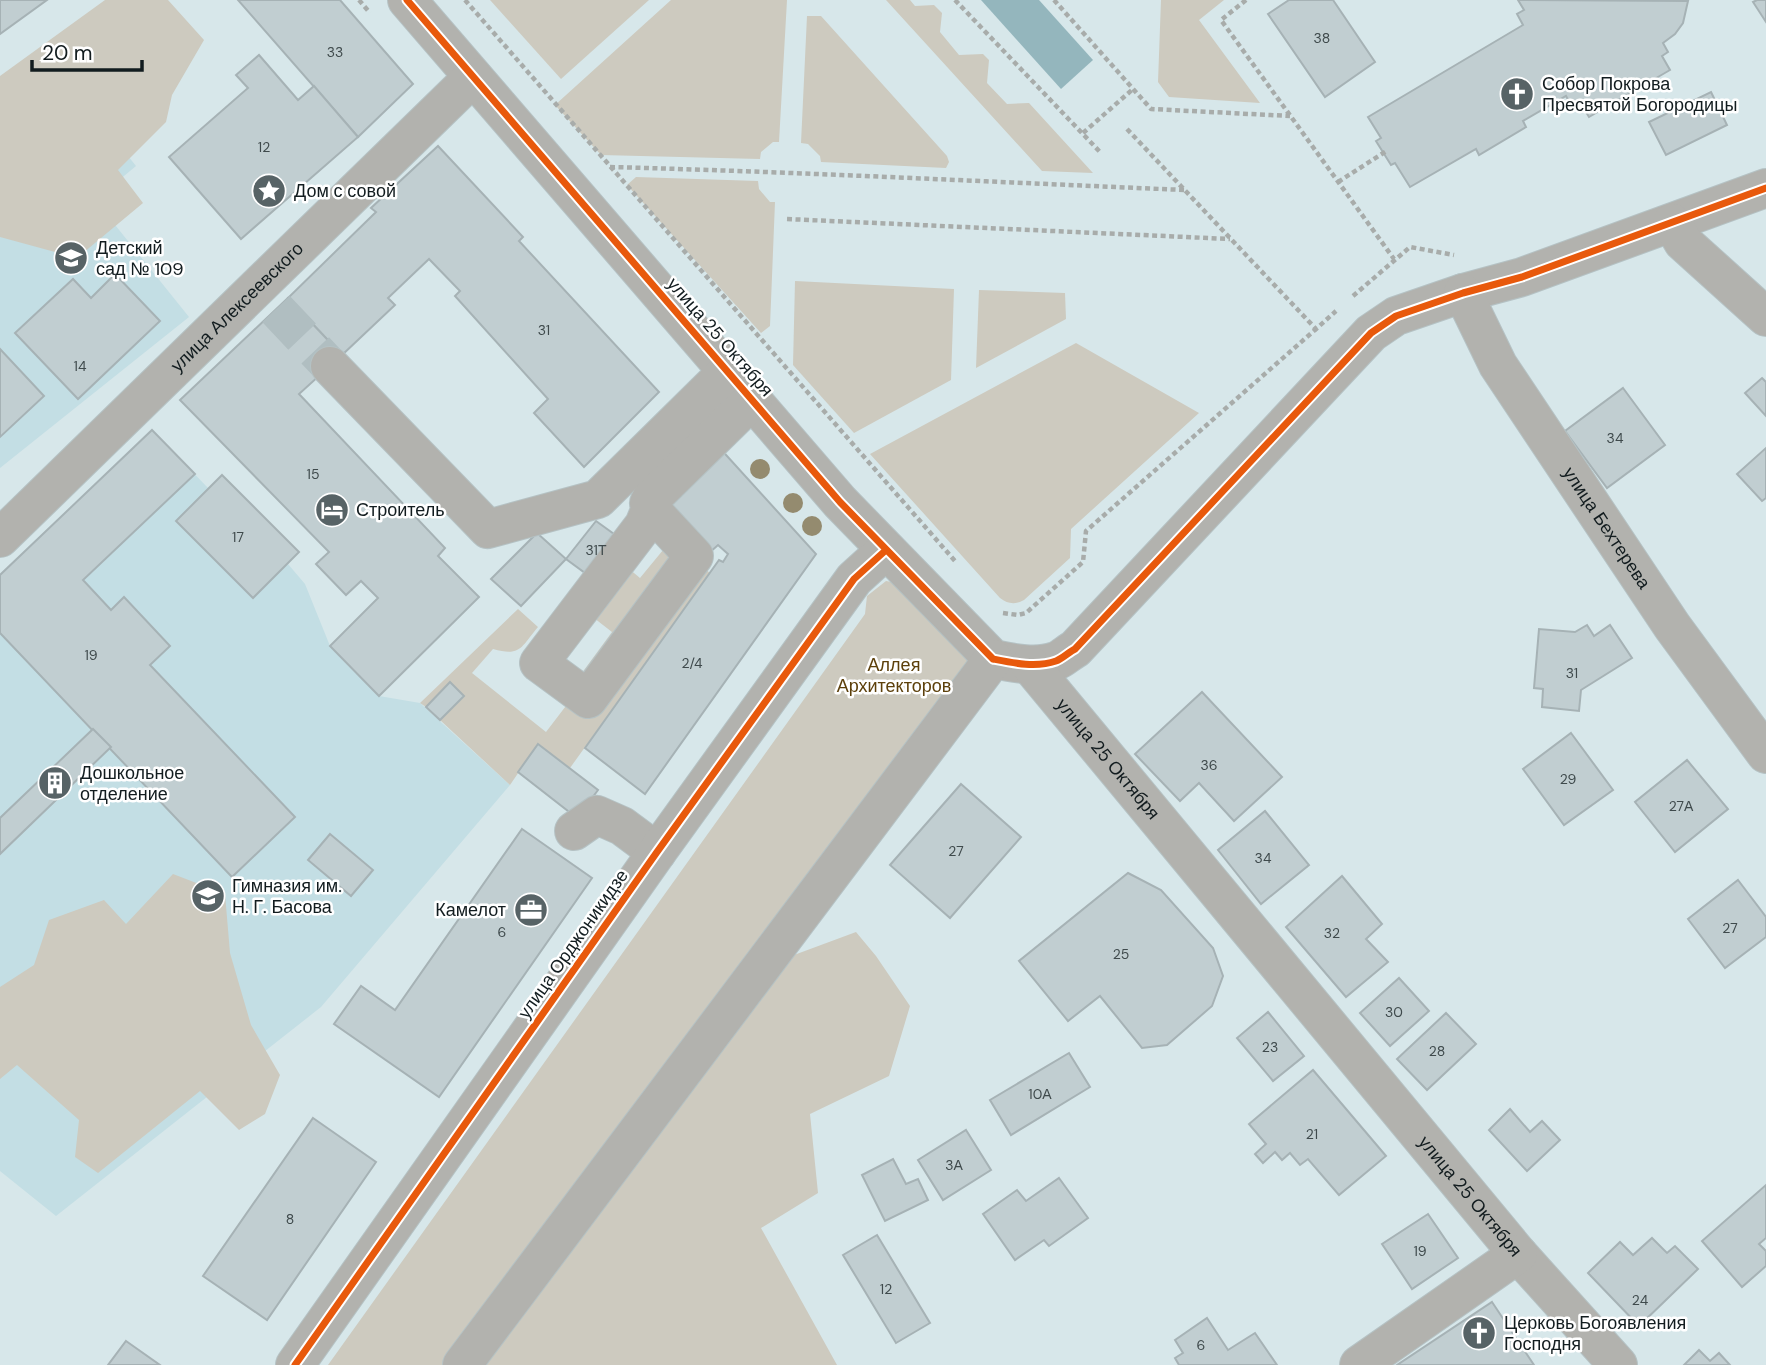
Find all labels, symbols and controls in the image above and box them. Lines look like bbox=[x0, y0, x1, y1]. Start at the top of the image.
scale bar bbox=[32, 28, 142, 72]
house number: 38 bbox=[1314, 29, 1330, 47]
text: 20 m bbox=[42, 39, 93, 67]
house number: 33 bbox=[327, 43, 343, 61]
place label: Собор Покрова Пресвятой Богородицы bbox=[1542, 72, 1737, 117]
church icon: Собор Покрова Пресвятой Богородицы bbox=[1498, 75, 1536, 113]
house number: 12 bbox=[258, 138, 270, 156]
place icon: Дом с совой bbox=[250, 172, 288, 210]
place label: Дом с совой bbox=[294, 179, 396, 203]
place label: Детский сад № 109 bbox=[96, 236, 184, 281]
street label: улица Алексеевского bbox=[165, 237, 309, 377]
school or university icon: Детский сад № 109 bbox=[52, 239, 90, 277]
street label: улица 25 Октября bbox=[662, 272, 778, 402]
house number: 31 bbox=[538, 321, 550, 339]
house number: 14 bbox=[74, 357, 87, 375]
house number: 34 bbox=[1607, 429, 1624, 447]
street label: улица Бехтерева bbox=[1557, 462, 1657, 595]
house number: 15 bbox=[307, 465, 319, 483]
hotel icon: Строитель bbox=[313, 491, 351, 529]
place label: Строитель bbox=[356, 498, 445, 522]
house number: 17 bbox=[232, 528, 244, 546]
house number: 31Т bbox=[586, 541, 607, 559]
house number: 19 bbox=[84, 646, 98, 664]
park label: Аллея Архитекторов bbox=[837, 653, 951, 698]
house number: 2/4 bbox=[681, 654, 703, 672]
house number: 31 bbox=[1566, 664, 1578, 682]
street label: улица 25 Октября bbox=[1051, 693, 1165, 825]
house number: 36 bbox=[1200, 756, 1218, 774]
place label: Дошкольное отделение bbox=[80, 761, 184, 806]
building icon: Дошкольное отделение bbox=[36, 764, 74, 802]
house number: 29 bbox=[1560, 770, 1577, 788]
house number: 27А bbox=[1669, 797, 1694, 815]
house number: 27 bbox=[948, 842, 964, 860]
house number: 34 bbox=[1255, 849, 1272, 867]
street label: улица Орджоникидзе bbox=[512, 865, 634, 1023]
place label: Гимназия им. Н. Г. Басова bbox=[232, 874, 342, 919]
school or university icon: Гимназия им. Н. Г. Басова bbox=[189, 877, 227, 915]
office icon: Камелот bbox=[512, 891, 550, 929]
place label: Камелот bbox=[435, 898, 506, 922]
house number: 27 bbox=[1722, 919, 1738, 937]
house number: 6 bbox=[498, 923, 506, 941]
house number: 32 bbox=[1324, 924, 1340, 942]
house number: 25 bbox=[1113, 945, 1129, 963]
house number: 30 bbox=[1385, 1003, 1403, 1021]
house number: 23 bbox=[1262, 1038, 1278, 1056]
house number: 28 bbox=[1429, 1042, 1445, 1060]
house number: 10А bbox=[1028, 1085, 1052, 1103]
house number: 21 bbox=[1306, 1125, 1318, 1143]
street label: улица 25 Октября bbox=[1413, 1131, 1527, 1262]
house number: 3А bbox=[945, 1156, 963, 1174]
house number: 8 bbox=[286, 1210, 294, 1228]
house number: 19 bbox=[1413, 1242, 1427, 1260]
house number: 12 bbox=[880, 1280, 892, 1298]
house number: 24 bbox=[1632, 1291, 1649, 1309]
place label: Церковь Богоявления Господня bbox=[1504, 1311, 1686, 1356]
church icon: Церковь Богоявления Господня bbox=[1460, 1314, 1498, 1352]
house number: 6 bbox=[1197, 1336, 1205, 1354]

